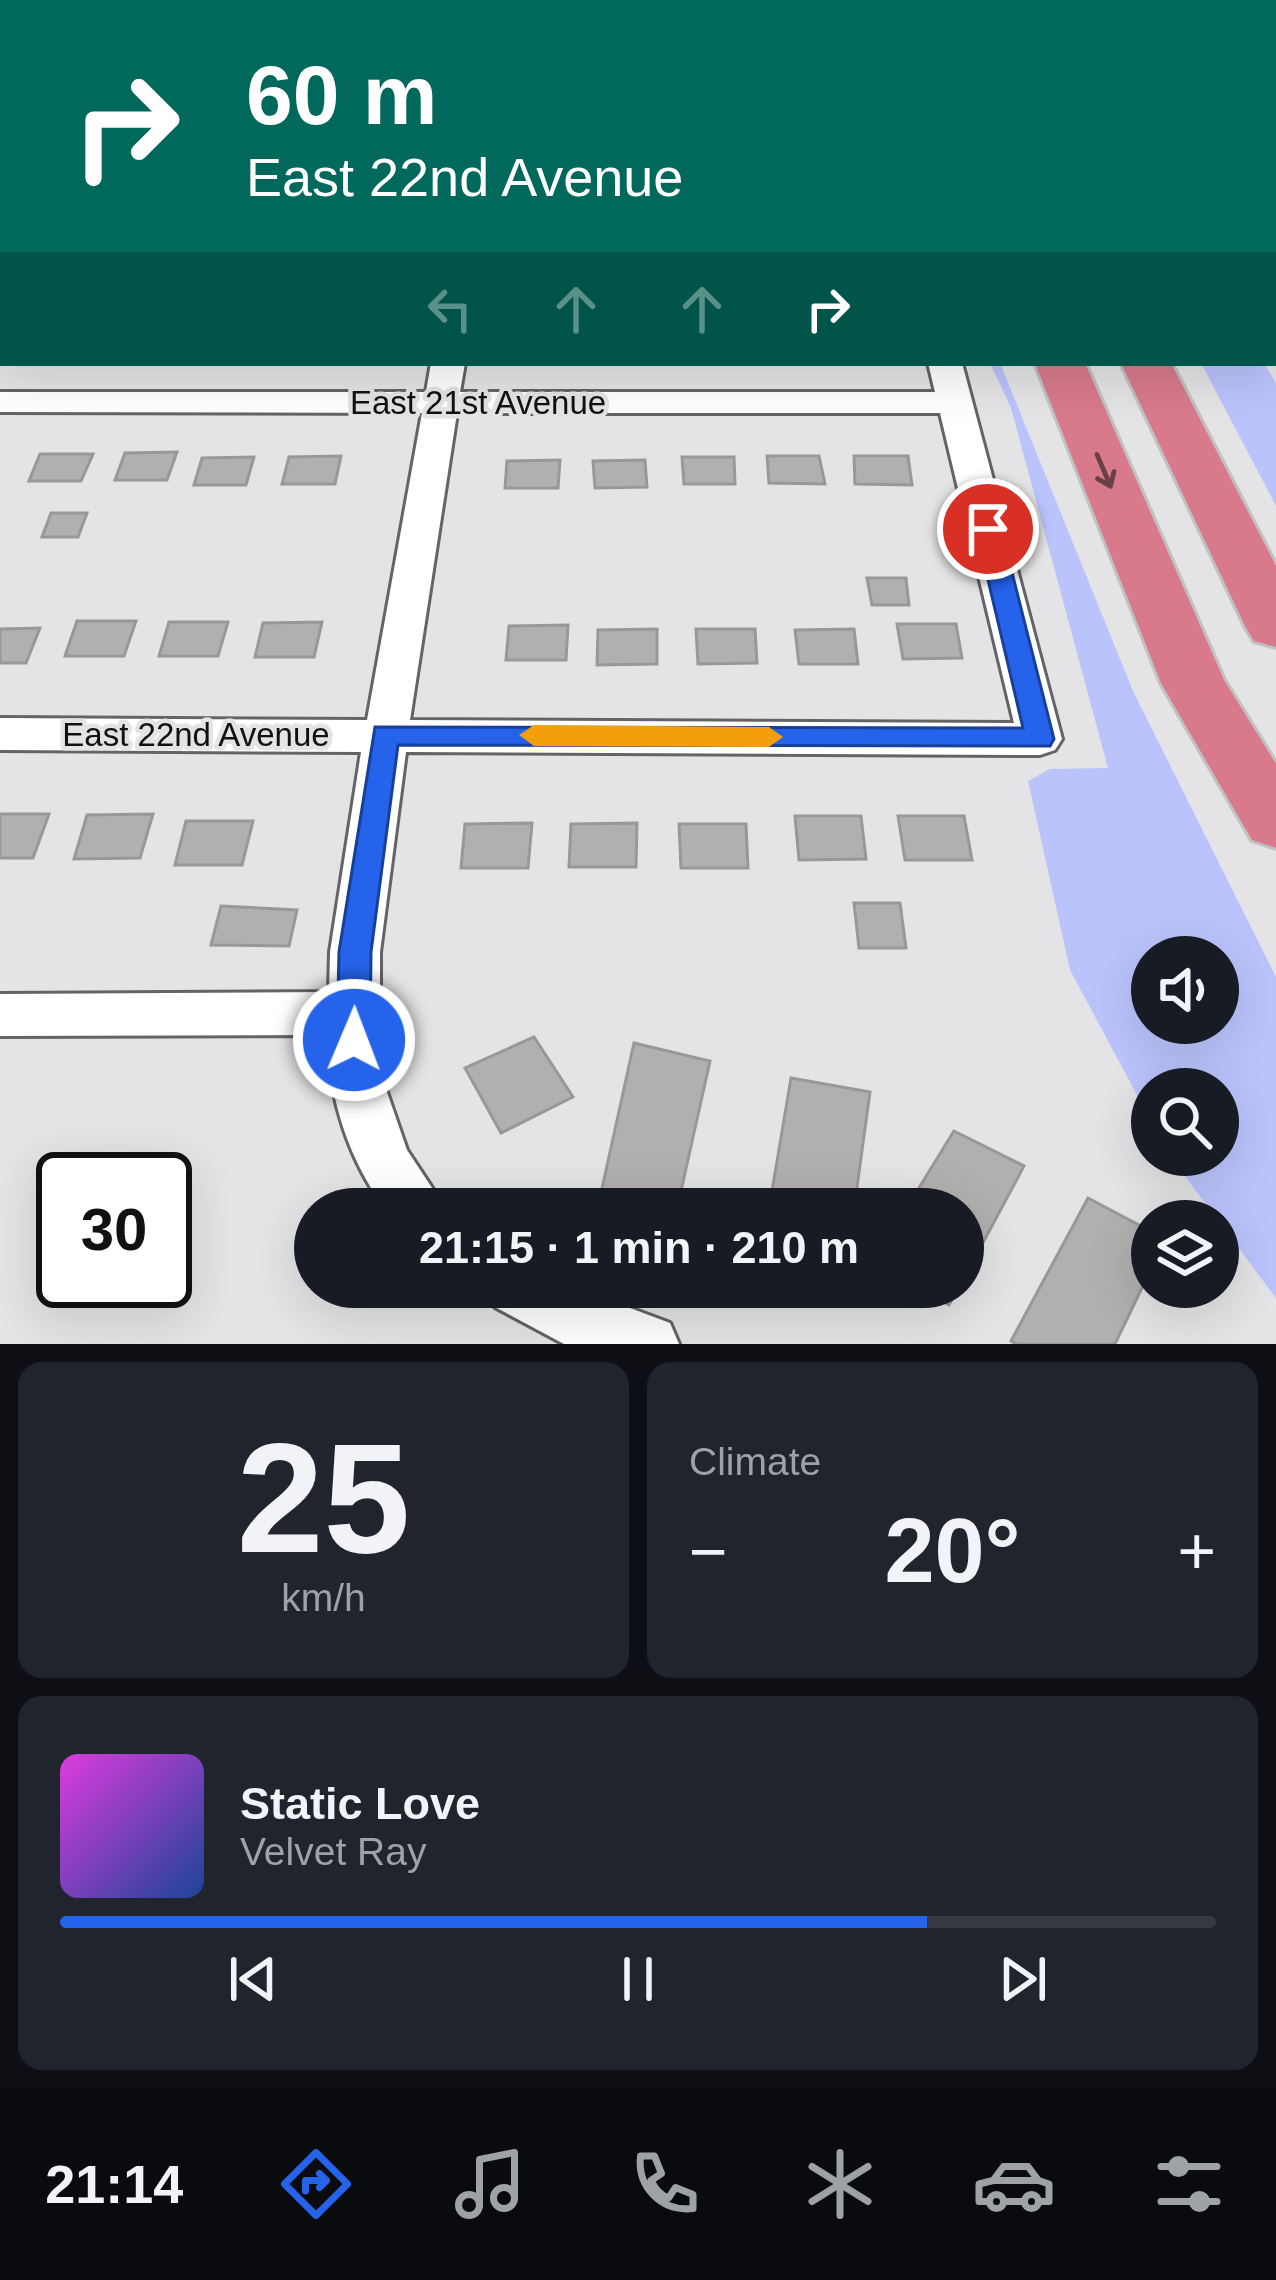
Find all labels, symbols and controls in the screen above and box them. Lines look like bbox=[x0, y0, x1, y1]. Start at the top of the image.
icon: right bbox=[48, 48, 204, 204]
text: 60 m bbox=[246, 48, 437, 142]
text: East 22nd Avenue bbox=[246, 147, 683, 207]
icon: left bbox=[417, 276, 483, 342]
icon: ahead bbox=[543, 276, 609, 342]
icon: ahead bbox=[669, 276, 735, 342]
icon: right bbox=[795, 276, 861, 342]
street label: East 21st Avenue bbox=[350, 384, 606, 421]
one-way arrow bbox=[1095, 452, 1117, 488]
pin bbox=[937, 478, 1039, 580]
icon: arrive bbox=[955, 496, 1021, 562]
street label: East 22nd Avenue bbox=[62, 716, 330, 753]
map controls bbox=[1131, 936, 1239, 1308]
button: sound bbox=[1131, 936, 1239, 1044]
position arrow bbox=[291, 977, 417, 1103]
button: search bbox=[1131, 1068, 1239, 1176]
speed limit sign: 30 bbox=[36, 1152, 192, 1308]
button: layers bbox=[1131, 1200, 1239, 1308]
text: 21:15 · 1 min · 210 m bbox=[419, 1222, 859, 1273]
text: 25 bbox=[237, 1411, 410, 1585]
text: Climate bbox=[689, 1440, 821, 1483]
text: 20° bbox=[884, 1501, 1021, 1601]
text: − bbox=[689, 1514, 728, 1588]
text: + bbox=[1177, 1514, 1216, 1588]
text: km/h bbox=[281, 1576, 366, 1619]
text: Static Love bbox=[240, 1778, 480, 1829]
text: Velvet Ray bbox=[240, 1830, 426, 1873]
icon: previous bbox=[220, 1946, 286, 2012]
icon: pause bbox=[605, 1946, 671, 2012]
icon: next bbox=[990, 1946, 1056, 2012]
icon: directions bbox=[274, 2142, 358, 2226]
icon: music bbox=[448, 2142, 532, 2226]
icon: phone bbox=[623, 2142, 707, 2226]
icon: climate bbox=[798, 2142, 882, 2226]
icon: car bbox=[972, 2142, 1056, 2226]
icon: filters bbox=[1147, 2142, 1231, 2226]
text: 21:14 bbox=[45, 2154, 183, 2214]

